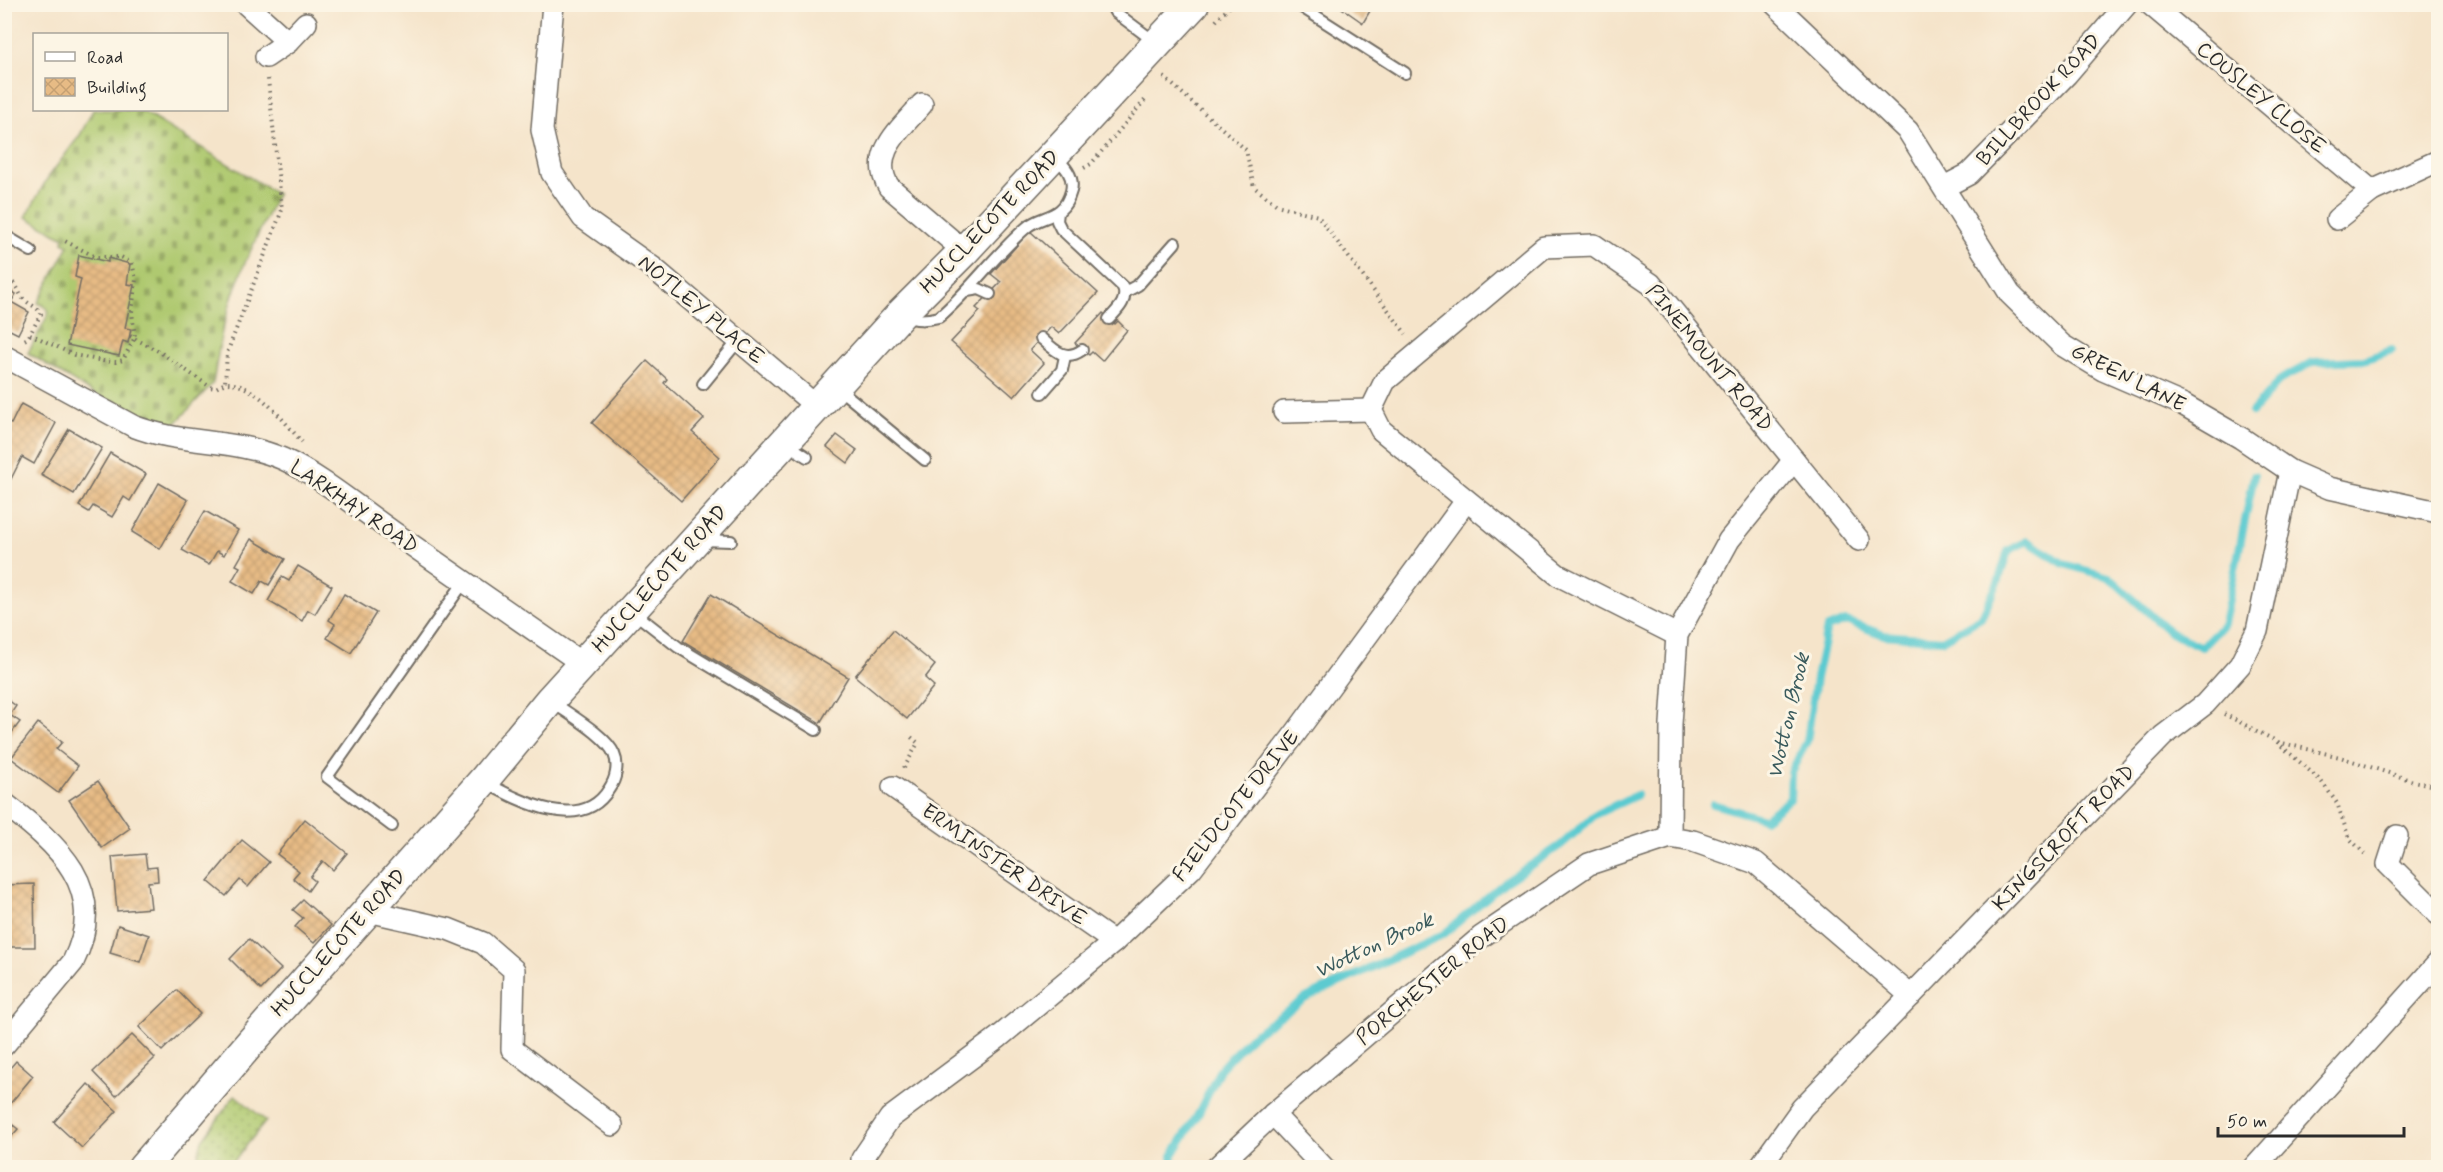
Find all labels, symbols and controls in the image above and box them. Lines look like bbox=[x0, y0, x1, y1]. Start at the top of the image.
street label: BILLBROOK ROAD bbox=[1970, 28, 2108, 172]
legend bbox=[33, 33, 228, 111]
street label: COUSLEY CLOSE bbox=[2190, 35, 2332, 161]
text: Road bbox=[87, 46, 123, 70]
text: Building bbox=[87, 76, 147, 102]
street label: HUCCLECOTE ROAD bbox=[914, 144, 1066, 300]
street label: NOTLEY PLACE bbox=[632, 249, 770, 371]
street label: PINEMOUNT ROAD bbox=[1639, 278, 1779, 438]
street label: GREEN LANE bbox=[2066, 337, 2190, 419]
street label: LARKHAY ROAD bbox=[284, 454, 424, 560]
street label: HUCCLECOTE ROAD bbox=[586, 499, 734, 659]
water label: Wotton Brook bbox=[1761, 649, 1817, 782]
street label: FIELDCOTE DRIVE bbox=[1166, 724, 1306, 888]
street label: KINGSCROFT ROAD bbox=[1986, 758, 2142, 918]
street label: ERMINSTER DRIVE bbox=[916, 797, 1092, 933]
street label: HUCCLECOTE ROAD bbox=[265, 863, 413, 1023]
water label: Wotton Brook bbox=[1310, 905, 1440, 986]
street label: PORCHESTER ROAD bbox=[1350, 910, 1516, 1052]
scale bar bbox=[2218, 1100, 2404, 1138]
text: 50 m bbox=[2227, 1110, 2267, 1134]

